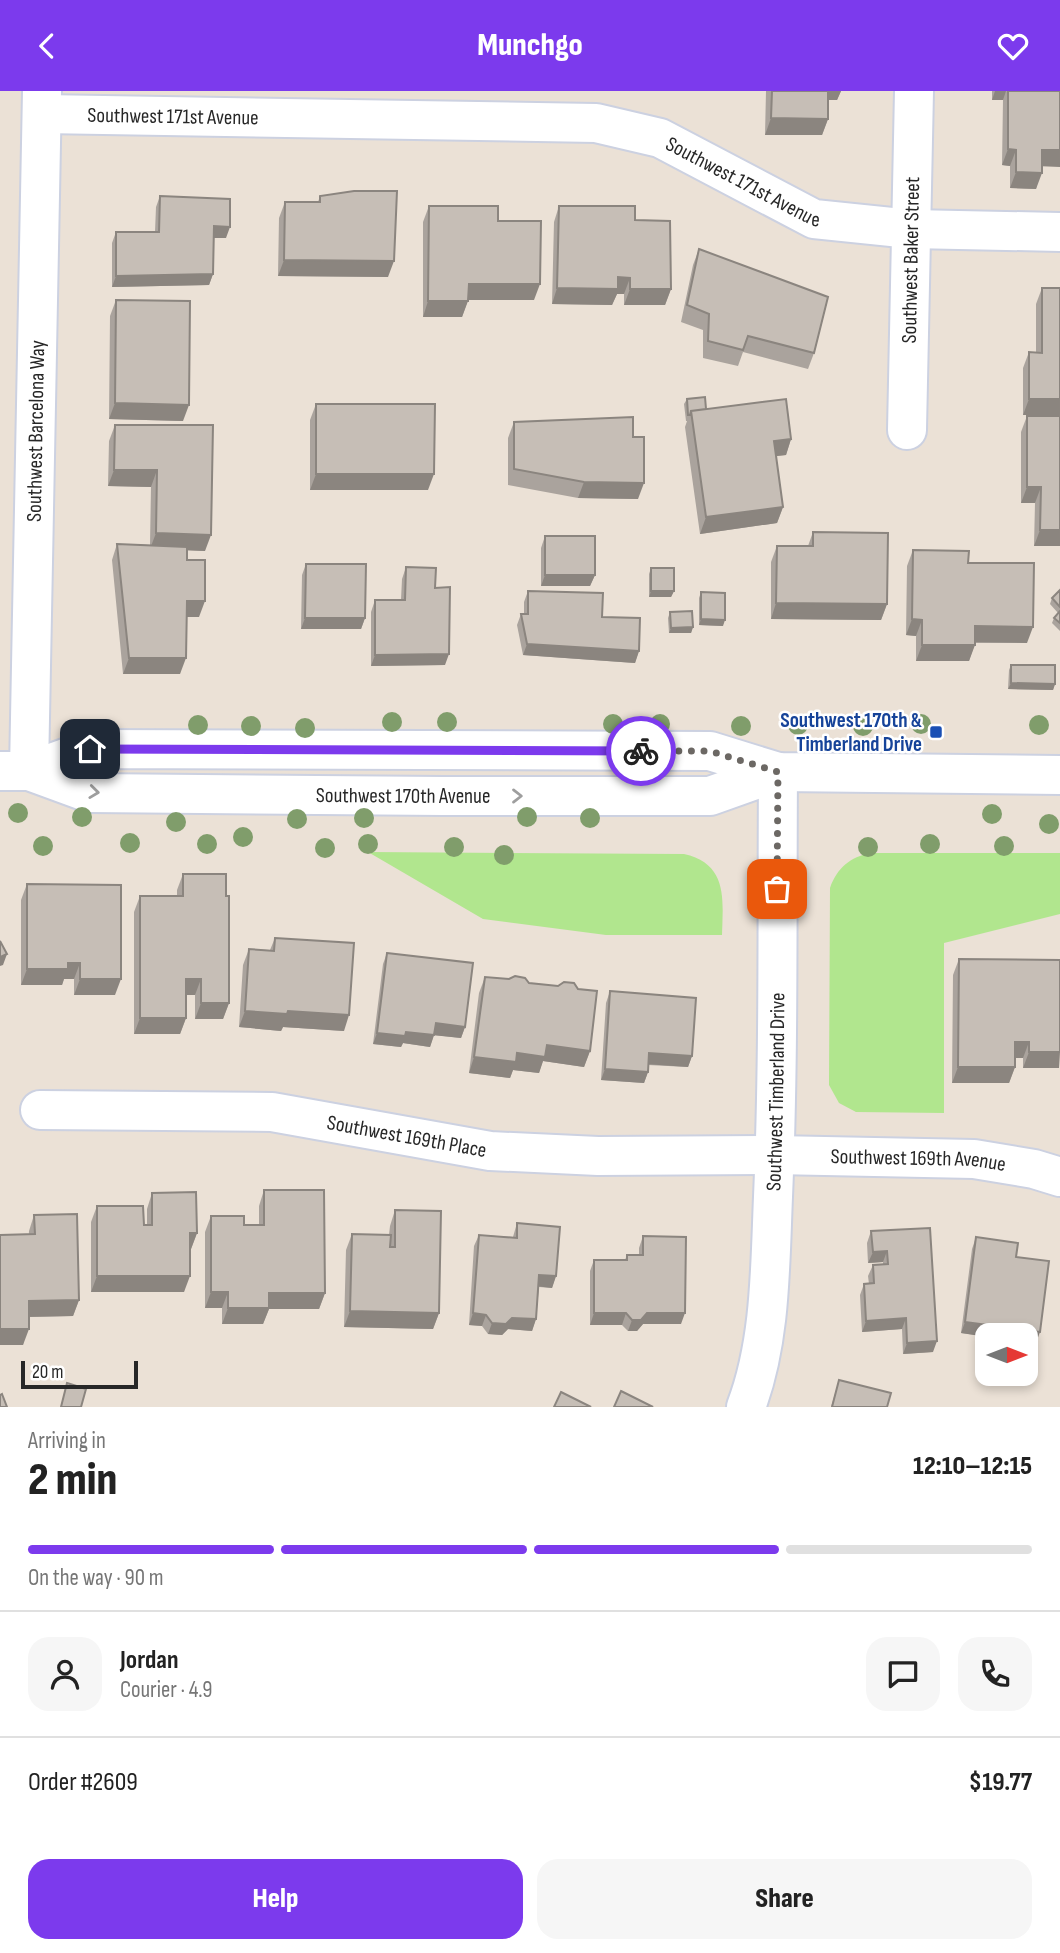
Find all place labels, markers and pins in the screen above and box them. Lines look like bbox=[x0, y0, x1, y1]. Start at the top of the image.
place label: Southwest 170th & Timberland Drive bbox=[780, 708, 922, 757]
pin bbox=[60, 719, 120, 779]
marker: Southwest 170th & Timberland Drive bbox=[928, 724, 944, 740]
pin bbox=[747, 859, 807, 919]

